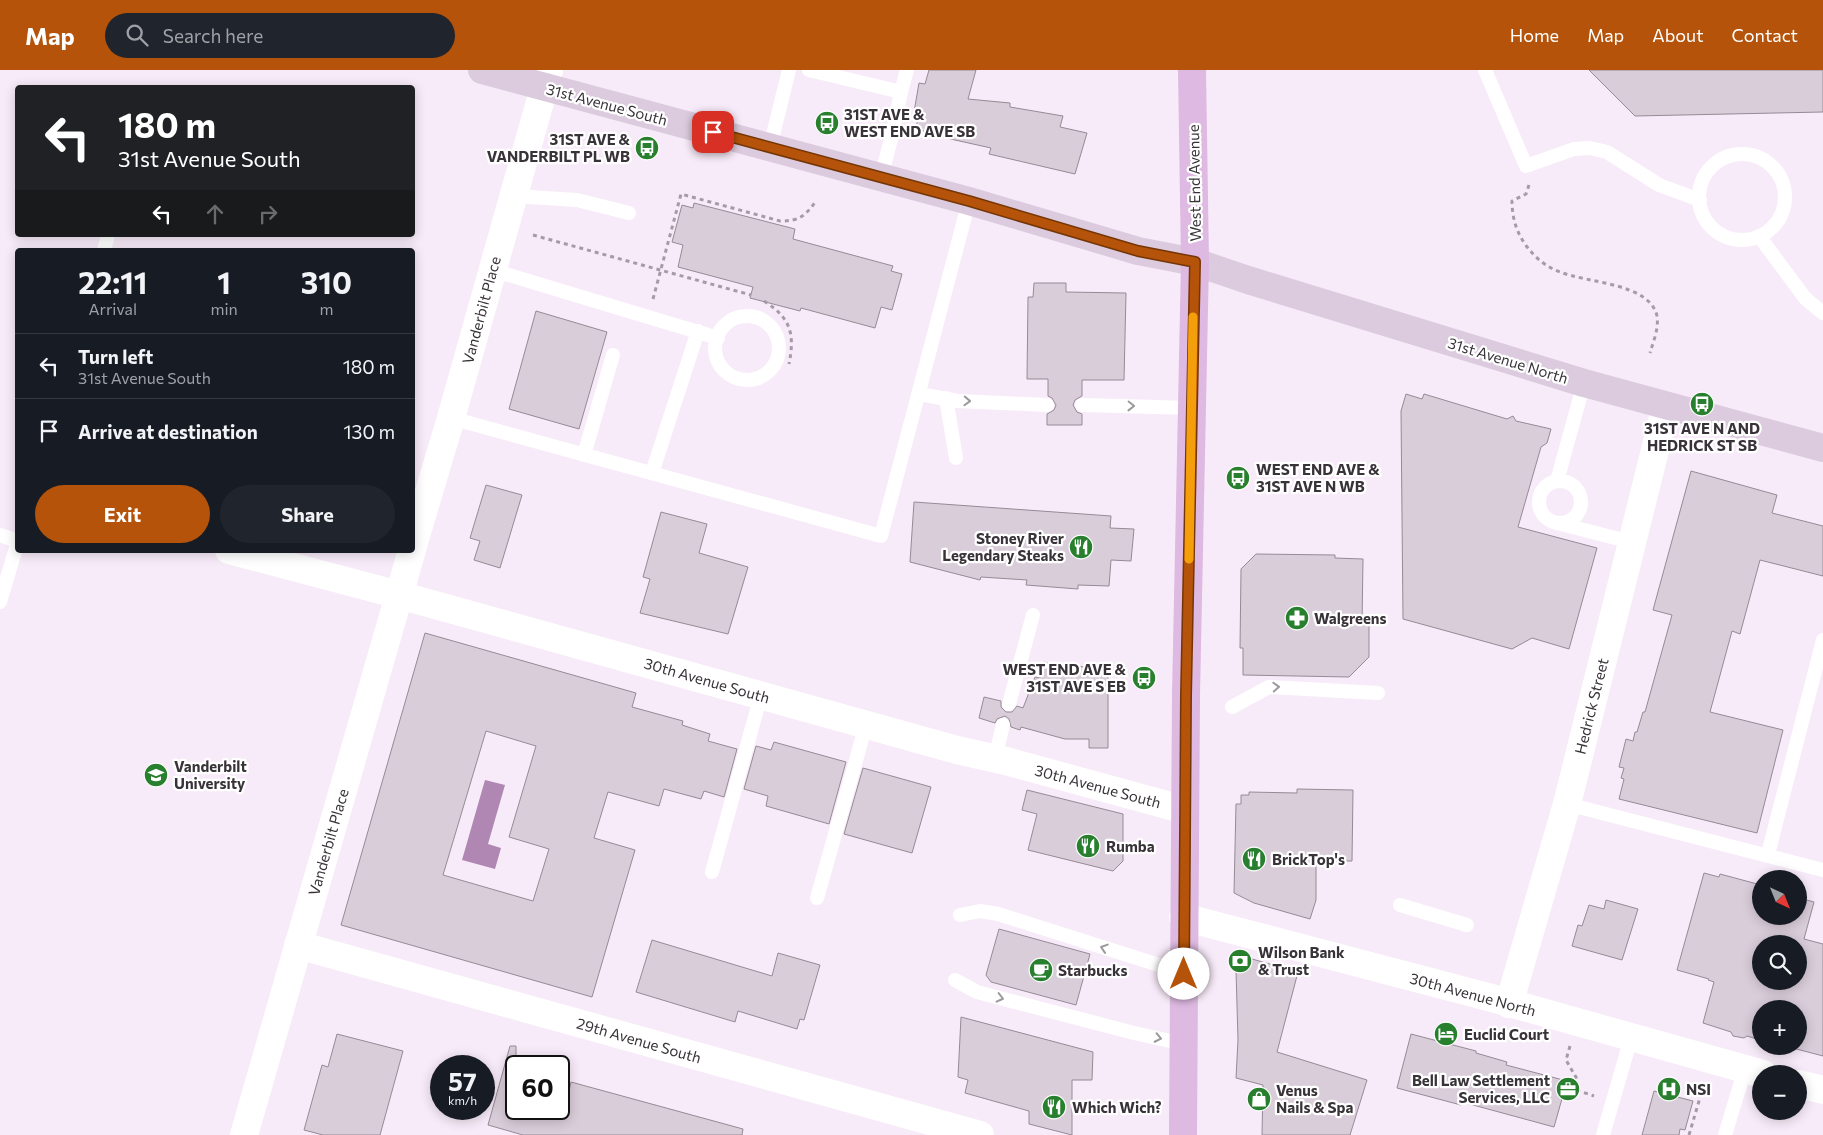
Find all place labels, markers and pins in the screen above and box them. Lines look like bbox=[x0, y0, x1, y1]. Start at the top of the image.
place label: 31ST AVE & WEST END AVE SB bbox=[844, 105, 975, 140]
bus stop icon: 31ST AVE & WEST END AVE SB bbox=[814, 110, 840, 136]
pin bbox=[692, 111, 734, 153]
place label: 31ST AVE & VANDERBILT PL WB bbox=[487, 130, 631, 165]
bus stop icon: 31ST AVE & VANDERBILT PL WB bbox=[634, 135, 660, 161]
bus stop icon: 31ST AVE N AND HEDRICK ST SB bbox=[1689, 391, 1715, 417]
place label: 31ST AVE N AND HEDRICK ST SB bbox=[1644, 419, 1760, 454]
place label: WEST END AVE & 31ST AVE N WB bbox=[1256, 460, 1380, 495]
bus stop icon: WEST END AVE & 31ST AVE N WB bbox=[1225, 465, 1251, 491]
place label: Stoney River Legendary Steaks bbox=[942, 529, 1064, 564]
restaurant icon: Stoney River Legendary Steaks bbox=[1068, 534, 1094, 560]
pharmacy icon: Walgreens bbox=[1284, 605, 1310, 631]
place label: Walgreens bbox=[1314, 609, 1387, 627]
place label: WEST END AVE & 31ST AVE S EB bbox=[1002, 660, 1127, 695]
bus stop icon: WEST END AVE & 31ST AVE S EB bbox=[1131, 665, 1157, 691]
place label: Vanderbilt University bbox=[174, 757, 247, 792]
school or university icon: Vanderbilt University bbox=[143, 762, 169, 788]
restaurant icon: Rumba bbox=[1075, 833, 1101, 859]
place label: Rumba bbox=[1106, 837, 1155, 855]
restaurant icon: BrickTop's bbox=[1241, 846, 1267, 872]
place label: BrickTop's bbox=[1272, 850, 1345, 868]
place label: Wilson Bank & Trust bbox=[1258, 943, 1345, 978]
bank icon: Wilson Bank & Trust bbox=[1227, 948, 1253, 974]
cafe icon: Starbucks bbox=[1028, 957, 1054, 983]
place label: Starbucks bbox=[1058, 961, 1128, 979]
hotel icon: Euclid Court bbox=[1433, 1021, 1459, 1047]
place label: Euclid Court bbox=[1464, 1025, 1549, 1043]
place label: Bell Law Settlement Services, LLC bbox=[1412, 1071, 1550, 1106]
office icon: Bell Law Settlement Services, LLC bbox=[1555, 1076, 1581, 1102]
hospital icon: NSI bbox=[1656, 1076, 1682, 1102]
place label: NSI bbox=[1686, 1080, 1711, 1098]
place label: Venus Nails & Spa bbox=[1276, 1081, 1353, 1116]
shop icon: Venus Nails & Spa bbox=[1246, 1086, 1272, 1112]
restaurant icon: Which Wich? bbox=[1041, 1094, 1067, 1120]
place label: Which Wich? bbox=[1072, 1098, 1162, 1116]

